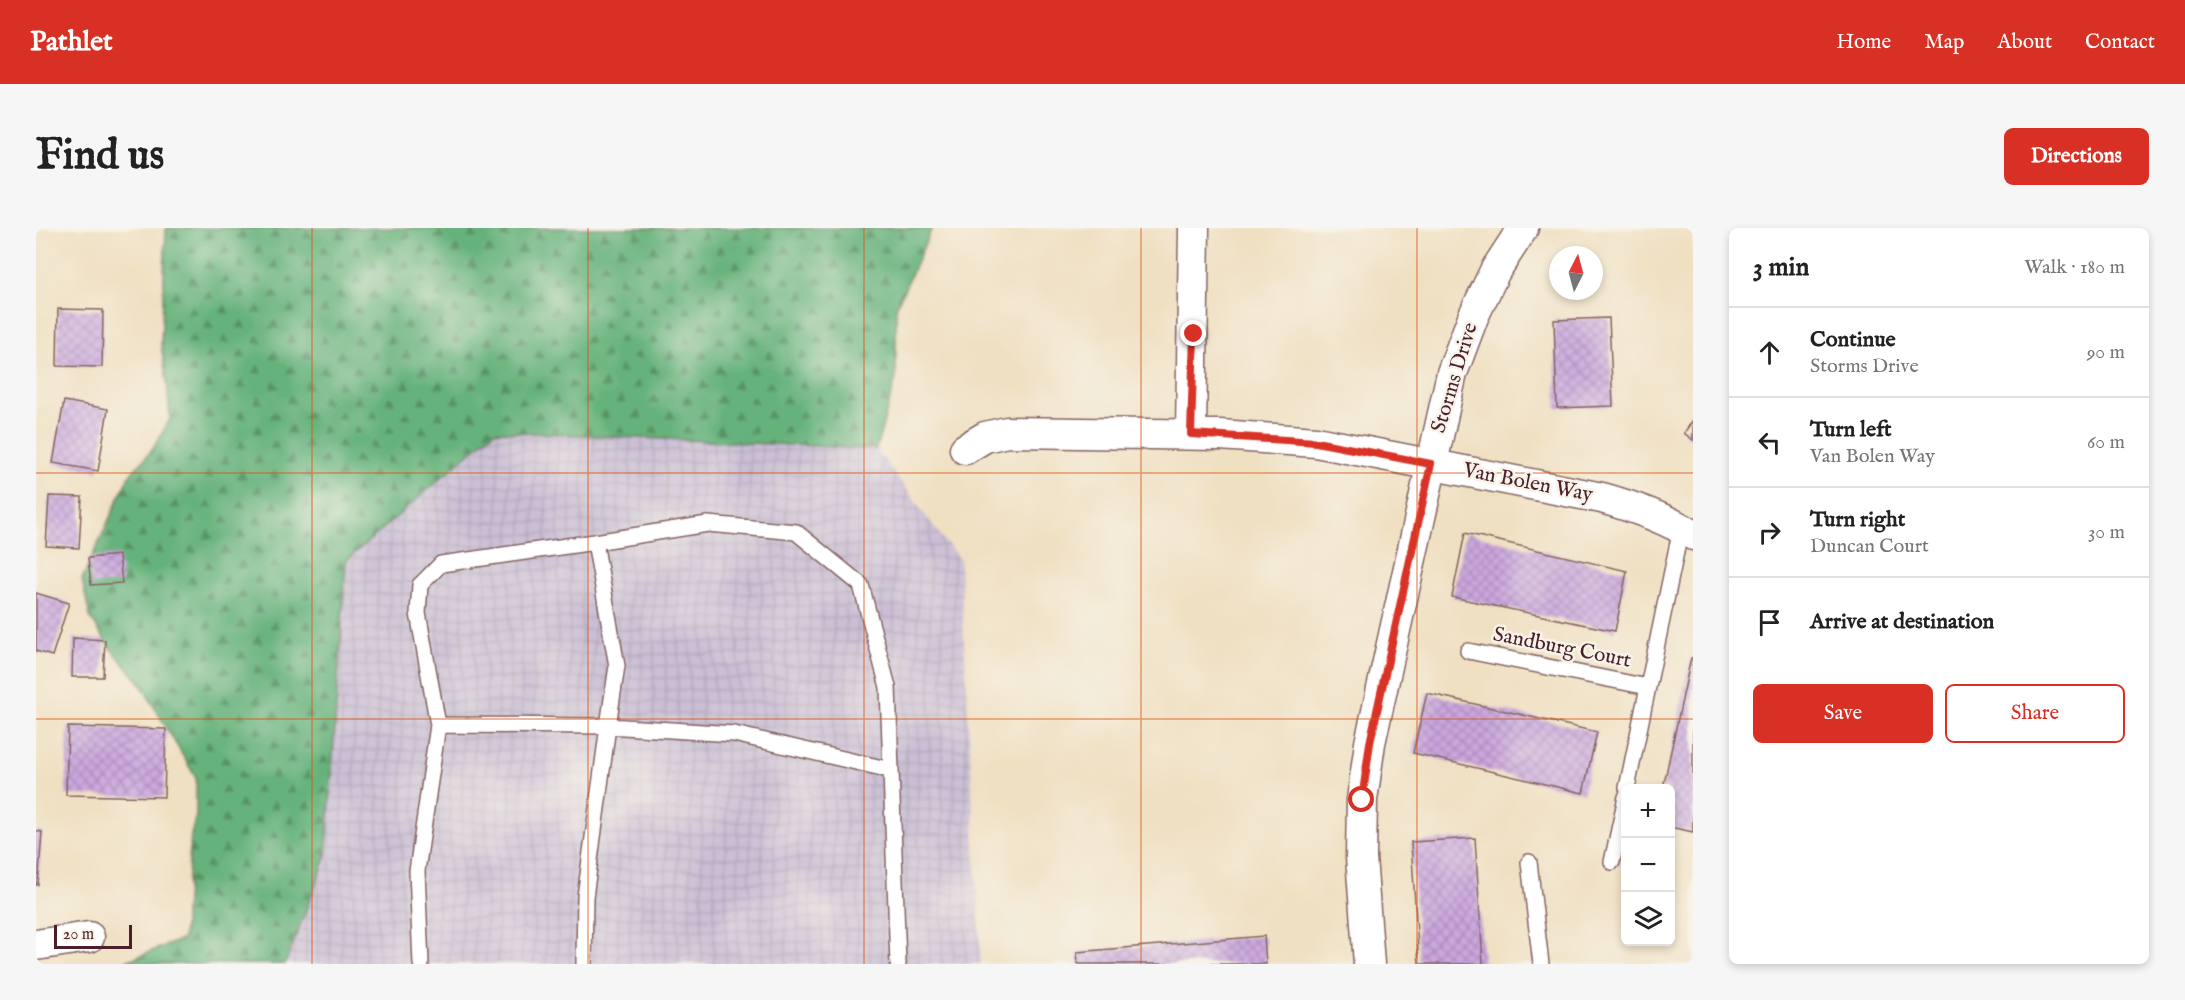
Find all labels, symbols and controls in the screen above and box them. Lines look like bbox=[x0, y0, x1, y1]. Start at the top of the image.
text: Pathlet bbox=[30, 25, 113, 60]
text: Home bbox=[1836, 29, 1891, 56]
text: Map bbox=[1924, 29, 1964, 56]
text: About bbox=[1997, 29, 2052, 56]
text: Contact bbox=[2085, 29, 2155, 56]
button: Directions bbox=[2004, 128, 2149, 185]
text: Find us bbox=[36, 130, 164, 183]
north arrow bbox=[1549, 246, 1603, 300]
text: 3 min bbox=[1753, 251, 1809, 284]
text: Walk · 180 m bbox=[2024, 255, 2125, 280]
street label: Storms Drive bbox=[1425, 319, 1485, 436]
route end bbox=[1180, 320, 1206, 346]
text: Continue bbox=[1810, 326, 1896, 354]
icon: ahead bbox=[1753, 336, 1786, 369]
text: 90 m bbox=[2087, 340, 2125, 365]
text: Storms Drive bbox=[1810, 354, 1919, 379]
text: Turn left bbox=[1810, 416, 1892, 444]
icon: left bbox=[1753, 426, 1786, 459]
text: 60 m bbox=[2087, 430, 2125, 455]
text: Van Bolen Way bbox=[1810, 444, 1935, 469]
street label: Van Bolen Way bbox=[1460, 457, 1596, 509]
text: Turn right bbox=[1810, 506, 1905, 534]
icon: right bbox=[1753, 516, 1786, 549]
text: 30 m bbox=[2088, 520, 2125, 545]
text: Duncan Court bbox=[1810, 534, 1929, 559]
icon: arrive bbox=[1753, 606, 1786, 639]
text: Arrive at destination bbox=[1810, 608, 1994, 636]
street label: Sandburg Court bbox=[1491, 621, 1633, 675]
button: Save bbox=[1753, 684, 1933, 743]
button: Share bbox=[1945, 684, 2125, 743]
map controls bbox=[1621, 784, 1675, 946]
button: + bbox=[1621, 784, 1675, 838]
route start bbox=[1348, 786, 1374, 812]
button: − bbox=[1621, 838, 1675, 892]
button: layers bbox=[1621, 892, 1675, 946]
scale bar bbox=[54, 922, 132, 950]
text: 20 m bbox=[63, 925, 94, 945]

